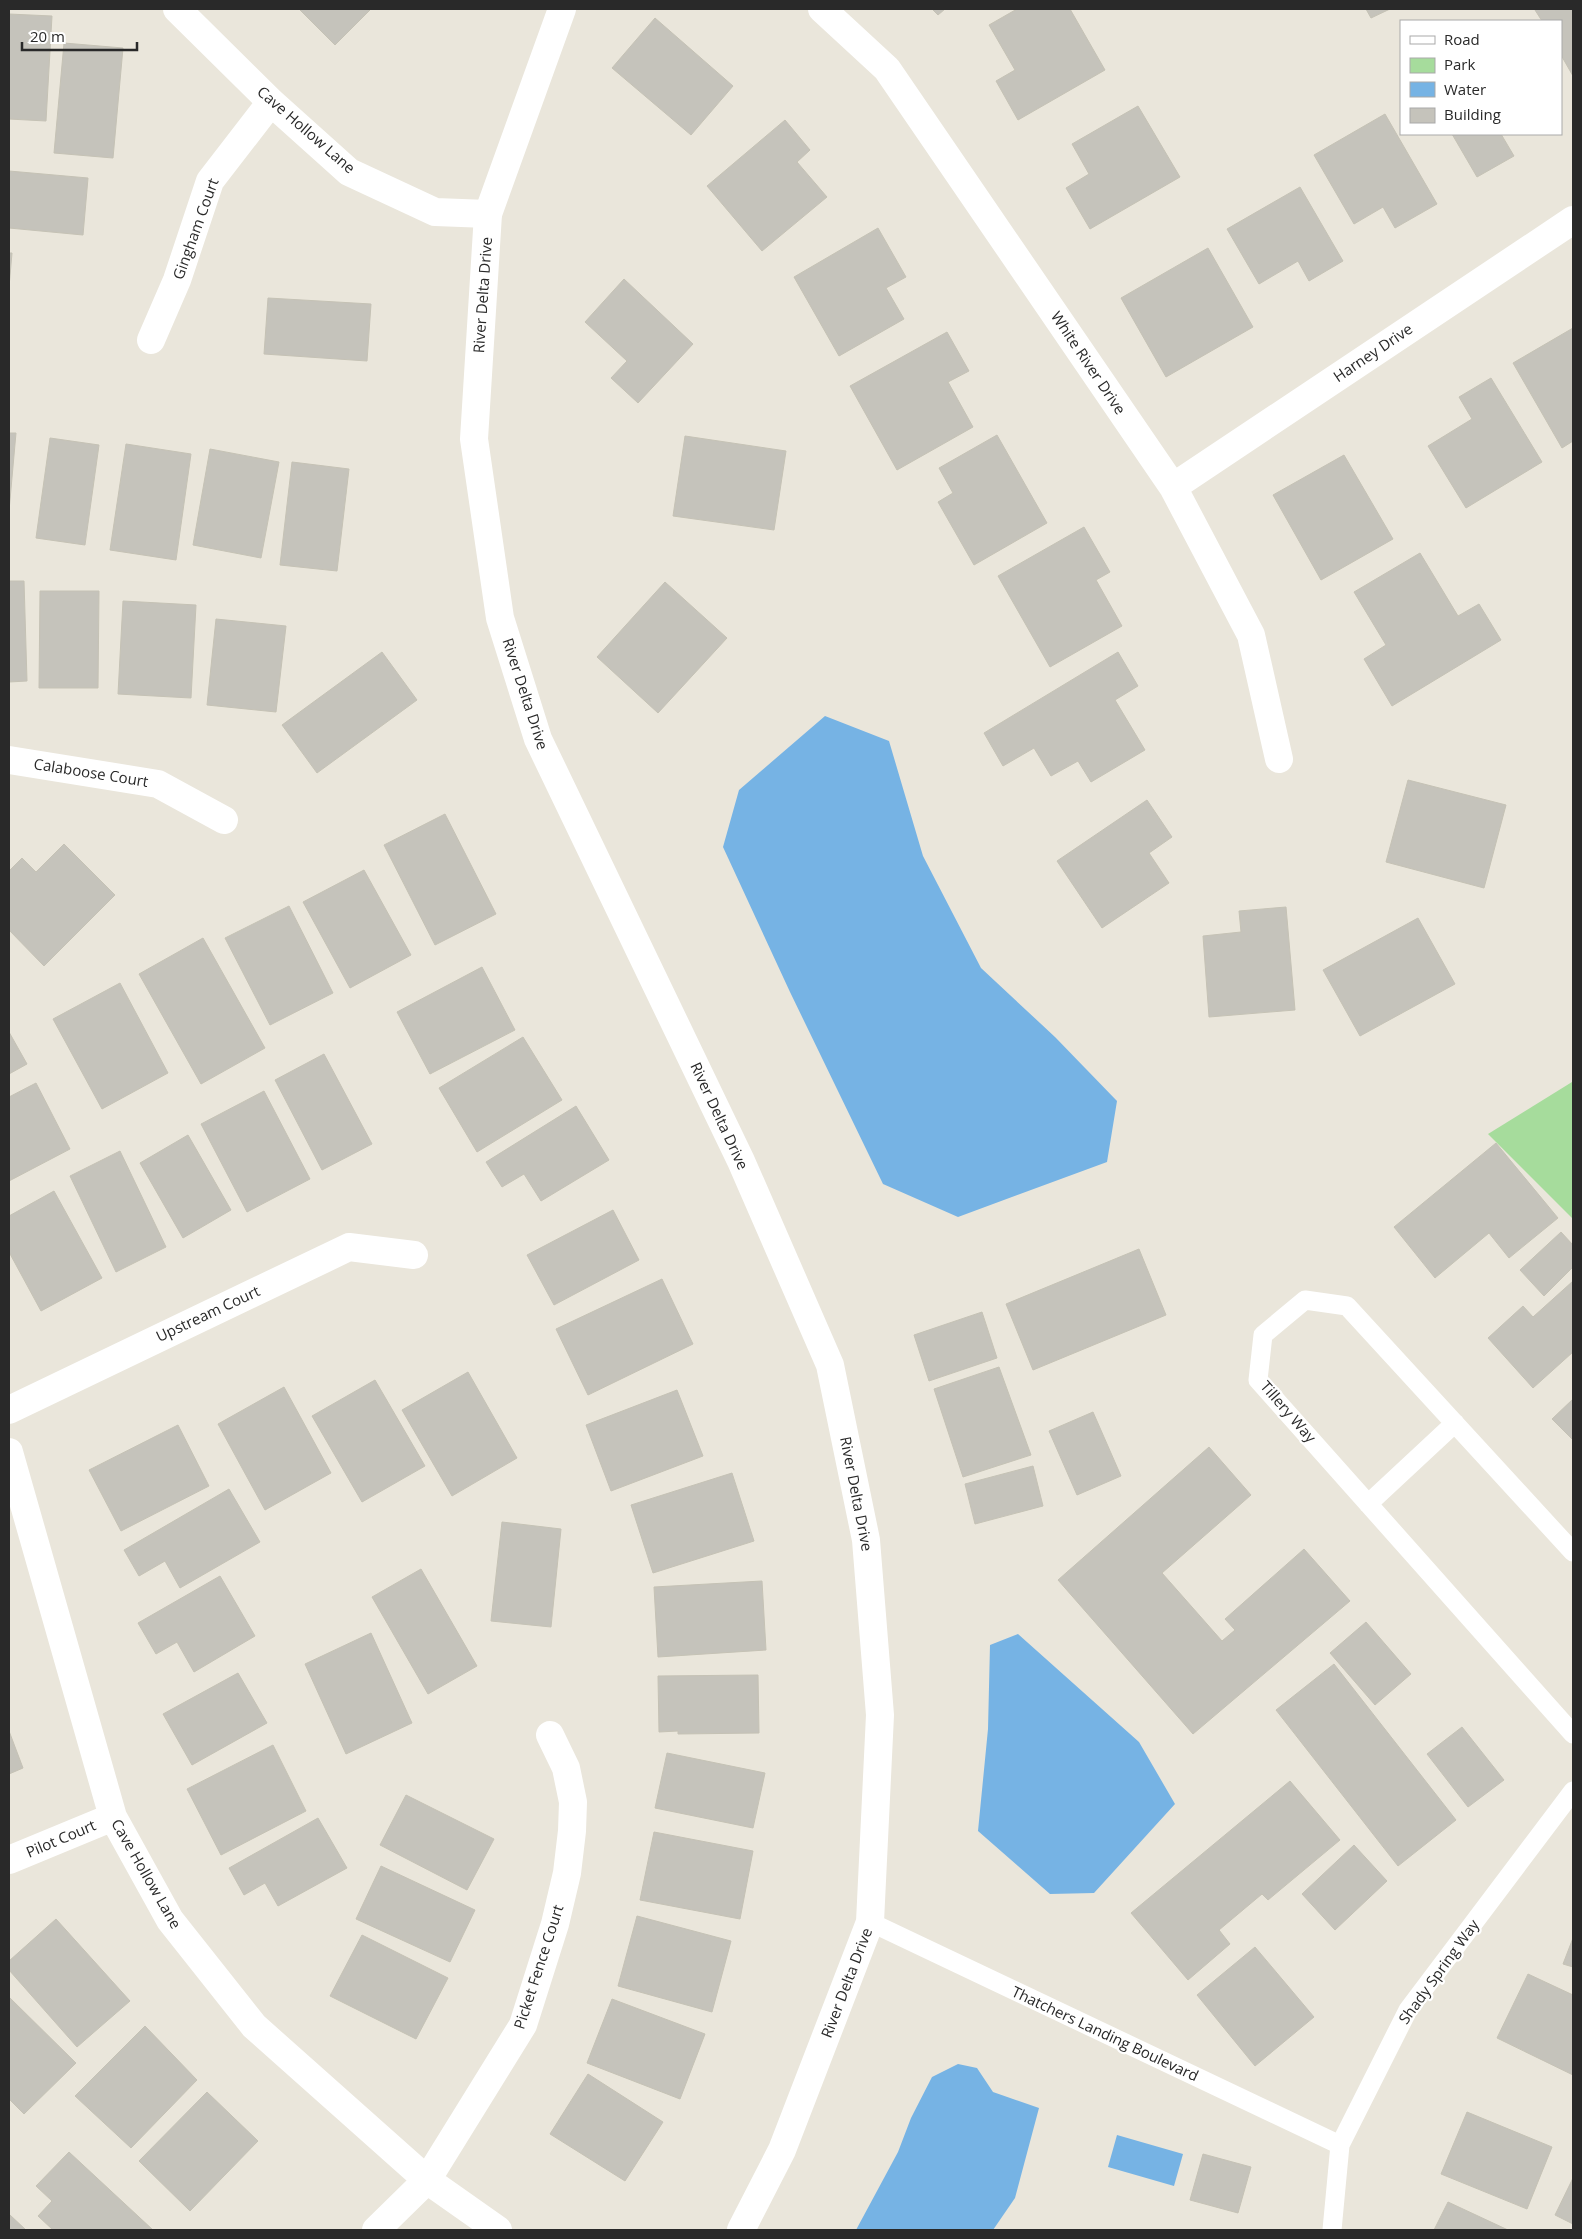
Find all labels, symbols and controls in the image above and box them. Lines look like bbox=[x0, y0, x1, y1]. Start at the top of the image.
scale bar bbox=[22, 20, 138, 52]
legend bbox=[1400, 20, 1562, 135]
text: 20 m bbox=[30, 26, 65, 46]
text: Road bbox=[1444, 29, 1480, 49]
text: Park bbox=[1444, 54, 1475, 74]
text: Water bbox=[1444, 79, 1486, 99]
street label: Cave Hollow Lane bbox=[253, 81, 360, 177]
text: Building bbox=[1444, 104, 1501, 124]
street label: Gingham Court bbox=[167, 175, 223, 282]
street label: River Delta Drive bbox=[468, 236, 496, 354]
street label: White River Drive bbox=[1047, 307, 1131, 418]
street label: Harney Drive bbox=[1329, 318, 1416, 386]
street label: River Delta Drive bbox=[498, 635, 553, 752]
street label: Calaboose Court bbox=[32, 753, 150, 791]
street label: River Delta Drive bbox=[686, 1059, 754, 1173]
street label: Upstream Court bbox=[152, 1280, 263, 1346]
street label: Tillery Way bbox=[1257, 1376, 1321, 1447]
street label: River Delta Drive bbox=[836, 1435, 878, 1553]
street label: Pilot Court bbox=[23, 1814, 99, 1862]
street label: Cave Hollow Lane bbox=[107, 1815, 186, 1932]
street label: Picket Fence Court bbox=[509, 1902, 568, 2031]
street label: Shady Spring Way bbox=[1393, 1915, 1483, 2028]
street label: River Delta Drive bbox=[816, 1925, 876, 2041]
street label: Thatchers Landing Boulevard bbox=[1009, 1981, 1202, 2085]

